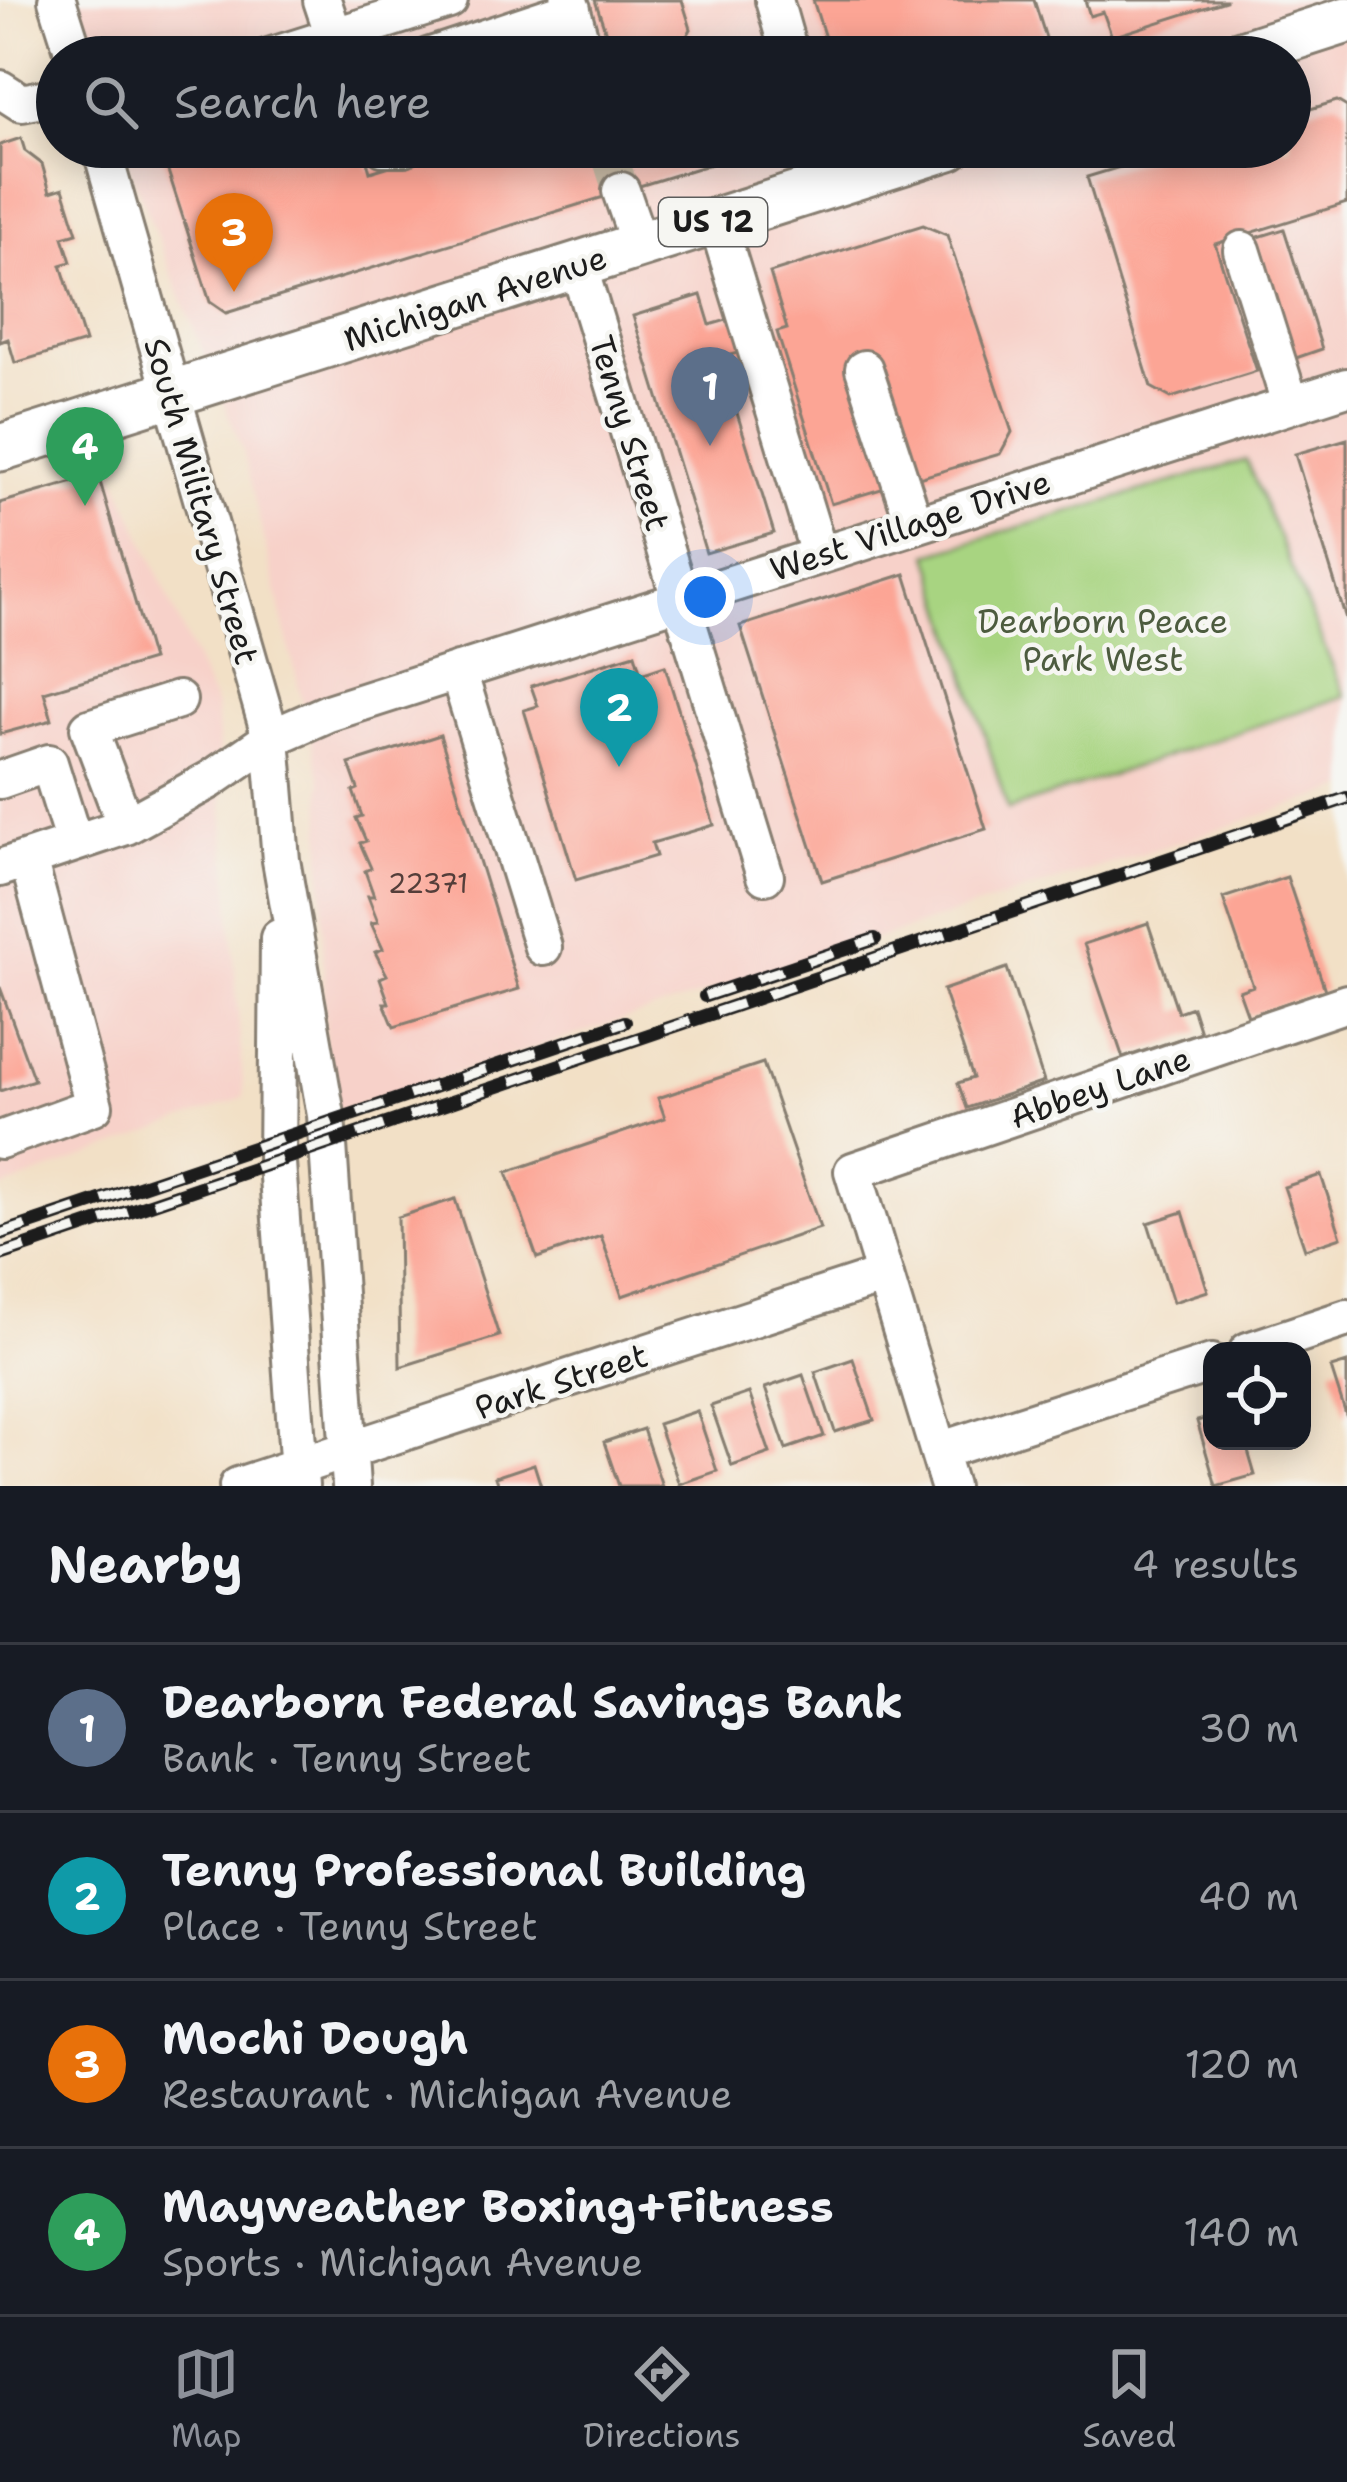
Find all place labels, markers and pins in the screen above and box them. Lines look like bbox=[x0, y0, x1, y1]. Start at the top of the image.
pin: 3 bbox=[195, 193, 273, 292]
pin: 1 bbox=[671, 347, 749, 446]
pin: 4 bbox=[46, 407, 124, 506]
pin: 2 bbox=[580, 668, 658, 767]

